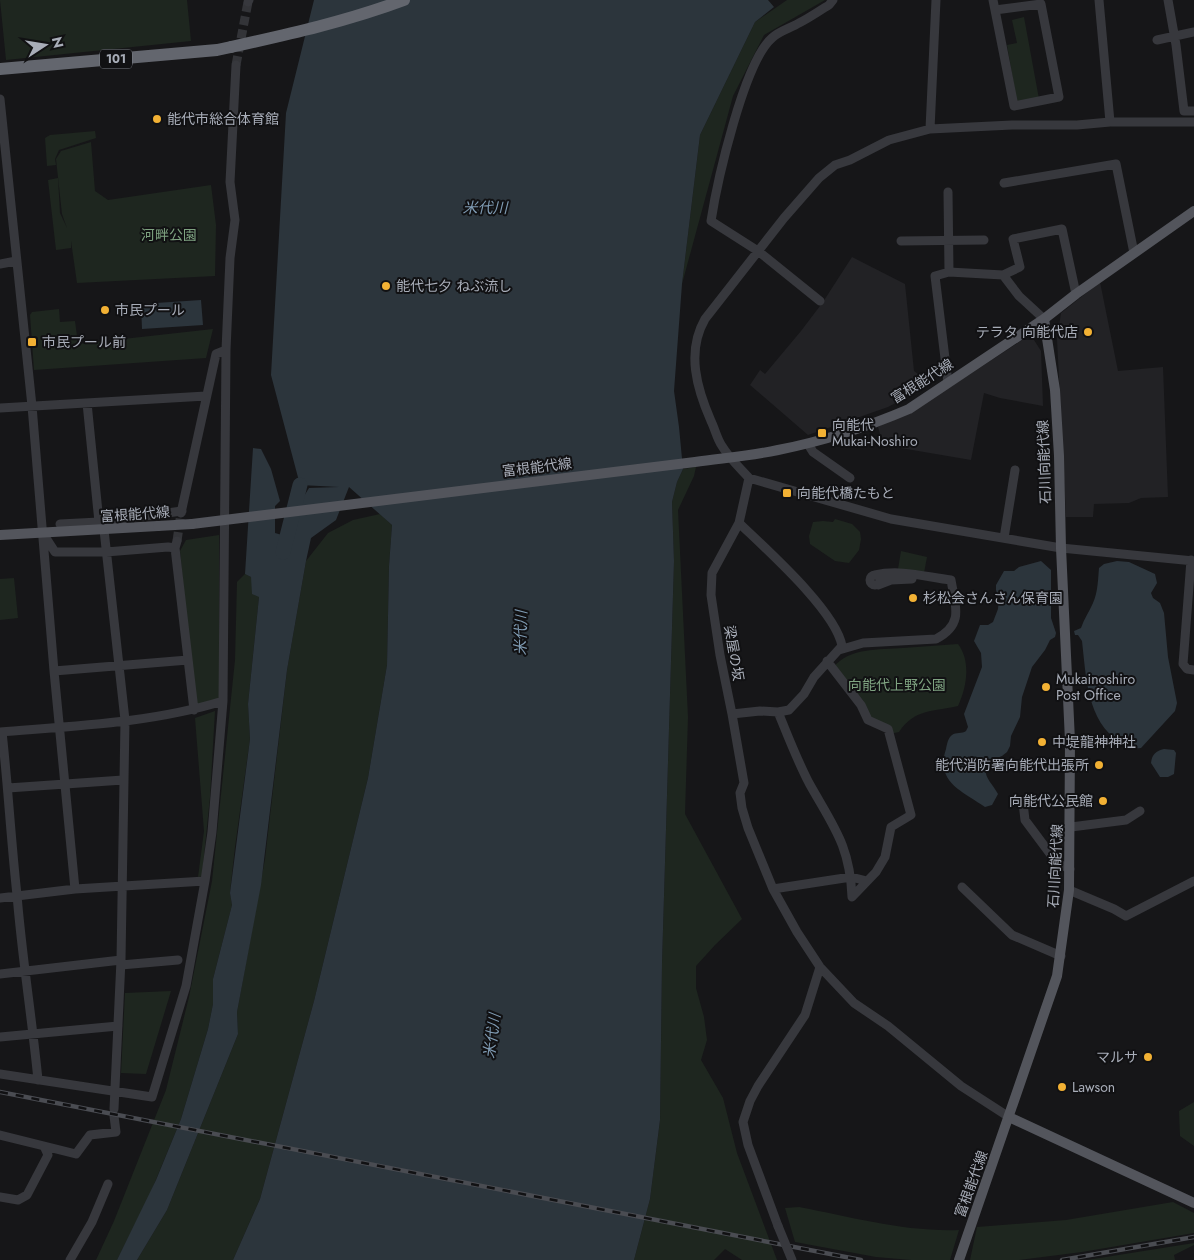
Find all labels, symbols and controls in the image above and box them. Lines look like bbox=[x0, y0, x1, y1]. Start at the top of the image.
north arrow bbox=[20, 20, 70, 70]
text: N bbox=[47, 35, 69, 50]
road number: 101 bbox=[100, 50, 132, 68]
place label: 能代市総合体育館 bbox=[167, 109, 279, 129]
marker: 能代市総合体育館 bbox=[151, 113, 163, 125]
water label: 米代川 bbox=[462, 197, 509, 219]
park label: 河畔公園 bbox=[141, 225, 197, 245]
place label: 能代七夕 ねぶ流し bbox=[396, 276, 512, 296]
marker: 能代七夕 ねぶ流し bbox=[380, 280, 392, 292]
place label: 市民プール bbox=[115, 300, 185, 320]
marker: 市民プール bbox=[99, 304, 111, 316]
place label: テラタ 向能代店 bbox=[976, 322, 1078, 342]
marker: テラタ 向能代店 bbox=[1082, 326, 1094, 338]
place label: 市民プール前 bbox=[42, 332, 126, 352]
marker: 市民プール前 bbox=[26, 336, 38, 348]
street label: 富根能代線 bbox=[887, 354, 957, 408]
place label: 向能代 Mukai-Noshiro bbox=[832, 415, 918, 451]
street label: 石川向能代線 bbox=[1033, 420, 1055, 504]
marker: 向能代 Mukai-Noshiro bbox=[816, 427, 828, 439]
street label: 富根能代線 bbox=[501, 453, 573, 481]
place label: 向能代橋たもと bbox=[797, 483, 895, 503]
marker: 向能代橋たもと bbox=[781, 487, 793, 499]
street label: 富根能代線 bbox=[99, 502, 171, 526]
place label: 杉松会さんさん保育園 bbox=[923, 588, 1063, 608]
marker: 杉松会さんさん保育園 bbox=[907, 592, 919, 604]
water label: 米代川 bbox=[510, 608, 532, 656]
street label: 梁屋の坂 bbox=[719, 624, 749, 682]
place label: Mukainoshiro Post Office bbox=[1056, 669, 1135, 705]
park label: 向能代上野公園 bbox=[848, 675, 946, 695]
marker: Mukainoshiro Post Office bbox=[1040, 681, 1052, 693]
place label: 中堤龍神神社 bbox=[1052, 732, 1136, 752]
marker: 中堤龍神神社 bbox=[1036, 736, 1048, 748]
place label: 能代消防署向能代出張所 bbox=[935, 755, 1089, 775]
marker: 能代消防署向能代出張所 bbox=[1093, 759, 1105, 771]
place label: 向能代公民館 bbox=[1009, 791, 1093, 811]
marker: 向能代公民館 bbox=[1097, 795, 1109, 807]
street label: 石川向能代線 bbox=[1043, 824, 1067, 908]
water label: 米代川 bbox=[478, 1010, 506, 1060]
place label: マルサ bbox=[1096, 1047, 1138, 1067]
marker: マルサ bbox=[1142, 1051, 1154, 1063]
place label: Lawson bbox=[1072, 1077, 1115, 1097]
marker: Lawson bbox=[1056, 1081, 1068, 1093]
street label: 富根能代線 bbox=[950, 1148, 992, 1220]

